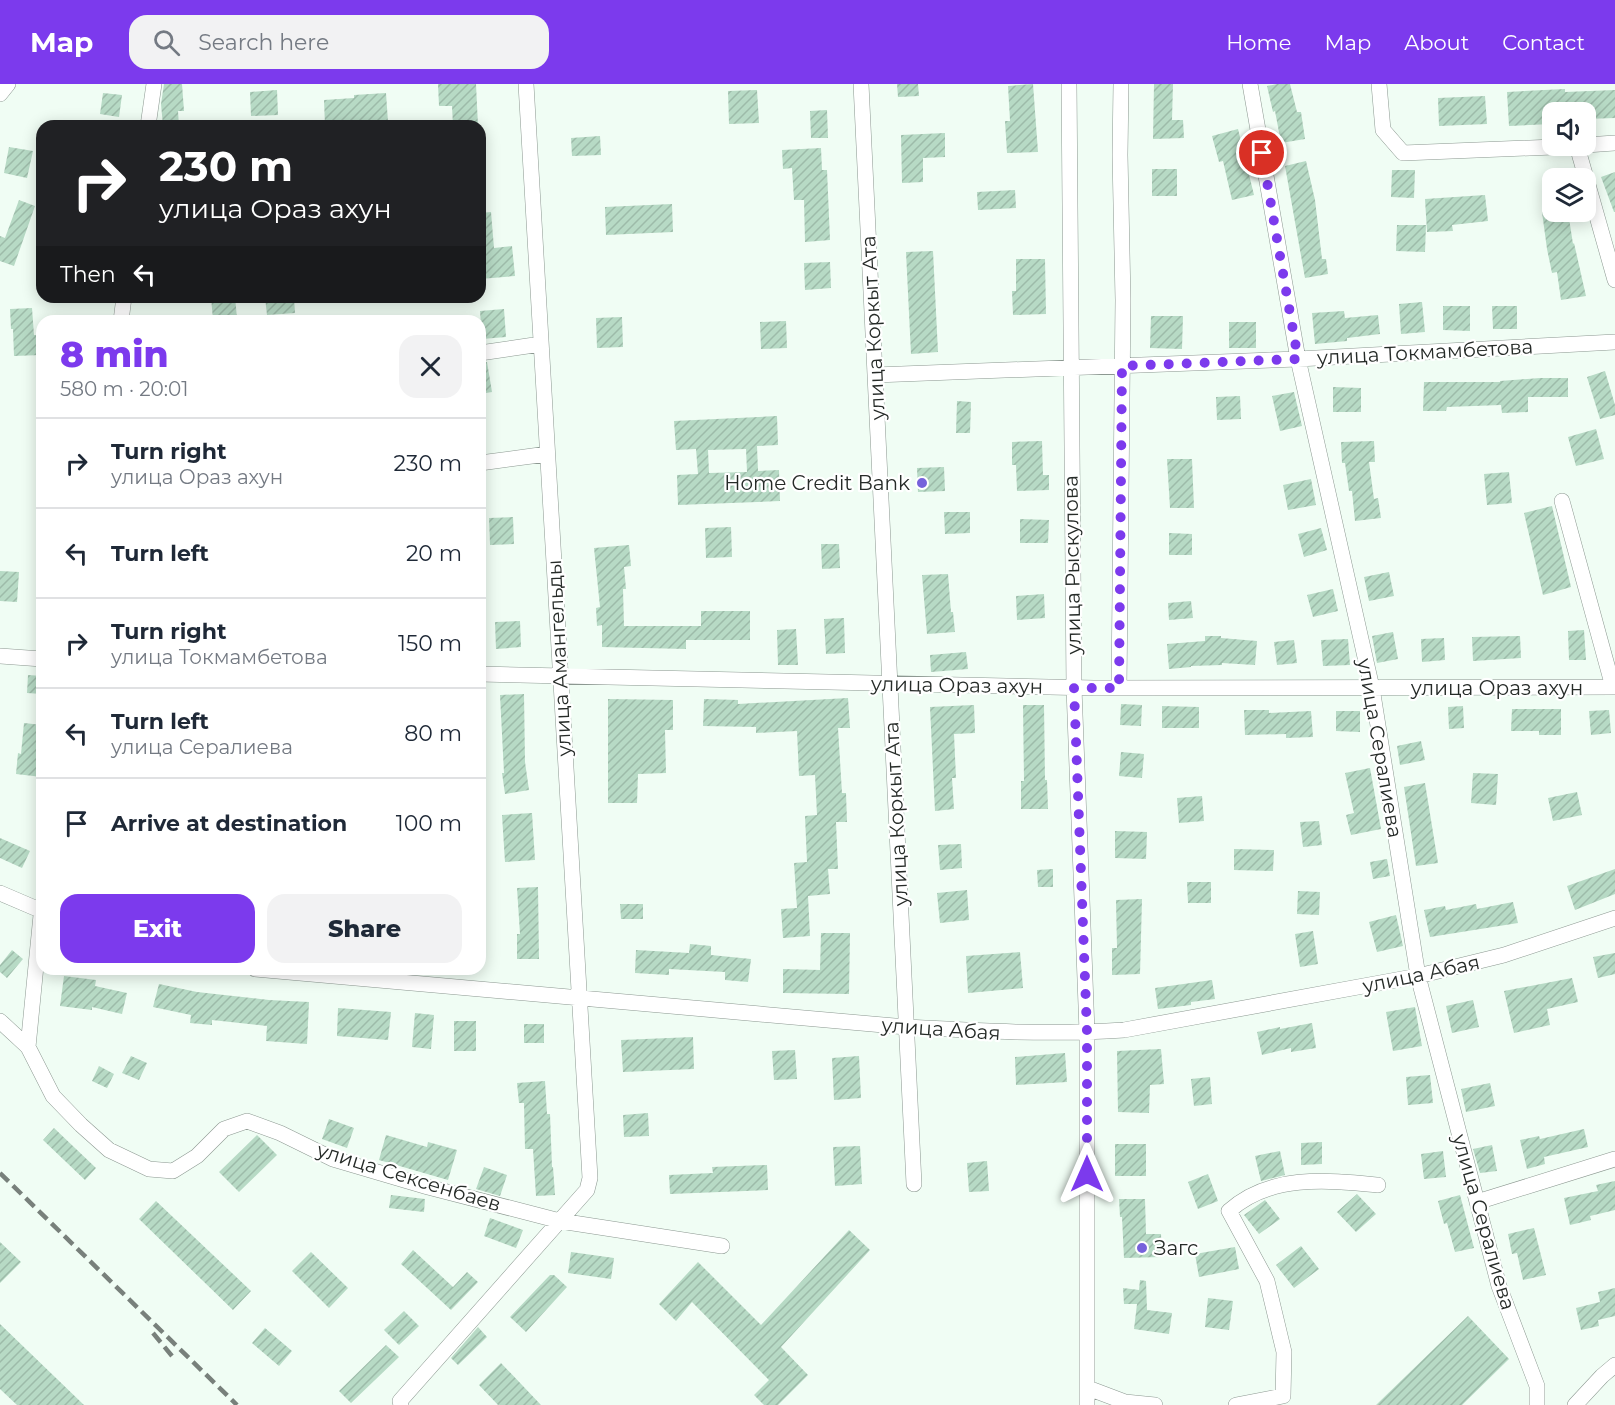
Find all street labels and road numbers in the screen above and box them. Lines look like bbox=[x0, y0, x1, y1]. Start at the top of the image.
street label: улица Коркыт Ата bbox=[856, 235, 890, 422]
street label: улица Токмамбетова bbox=[1315, 334, 1534, 370]
street label: улица Рыскулова bbox=[1058, 475, 1086, 656]
street label: улица Амангельды bbox=[542, 559, 576, 758]
street label: улица Сералиева bbox=[1352, 655, 1408, 840]
street label: улица Ораз ахун bbox=[870, 671, 1043, 699]
street label: улица Ораз ахун bbox=[1410, 676, 1583, 700]
street label: улица Коркыт Ата bbox=[879, 721, 913, 908]
street label: улица Абая bbox=[1359, 950, 1482, 998]
street label: улица Абая bbox=[880, 1013, 1001, 1045]
street label: улица Сералиева bbox=[1447, 1130, 1521, 1313]
street label: улица Сексенбаев bbox=[313, 1137, 504, 1216]

